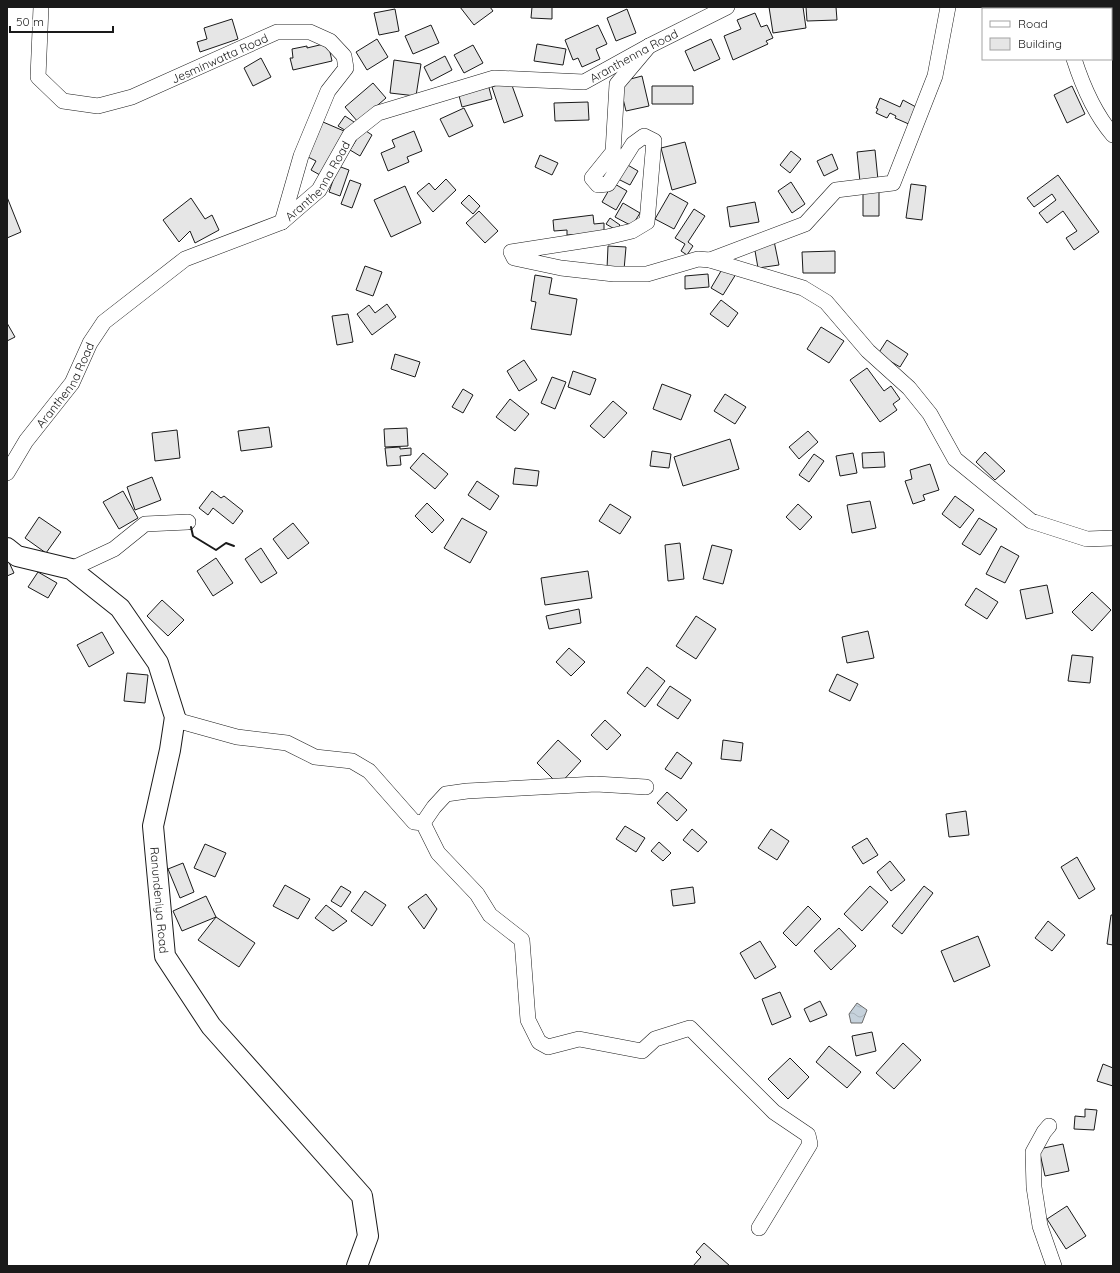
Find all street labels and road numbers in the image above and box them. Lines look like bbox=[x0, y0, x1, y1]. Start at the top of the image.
street label: Aranthenna Road bbox=[587, 25, 680, 85]
street label: Jesminwatta Road bbox=[169, 30, 270, 86]
street label: Aranthenna Road bbox=[282, 138, 353, 224]
street label: Aranthenna Road bbox=[32, 340, 97, 430]
street label: Ranundeniya Road bbox=[147, 846, 172, 954]

